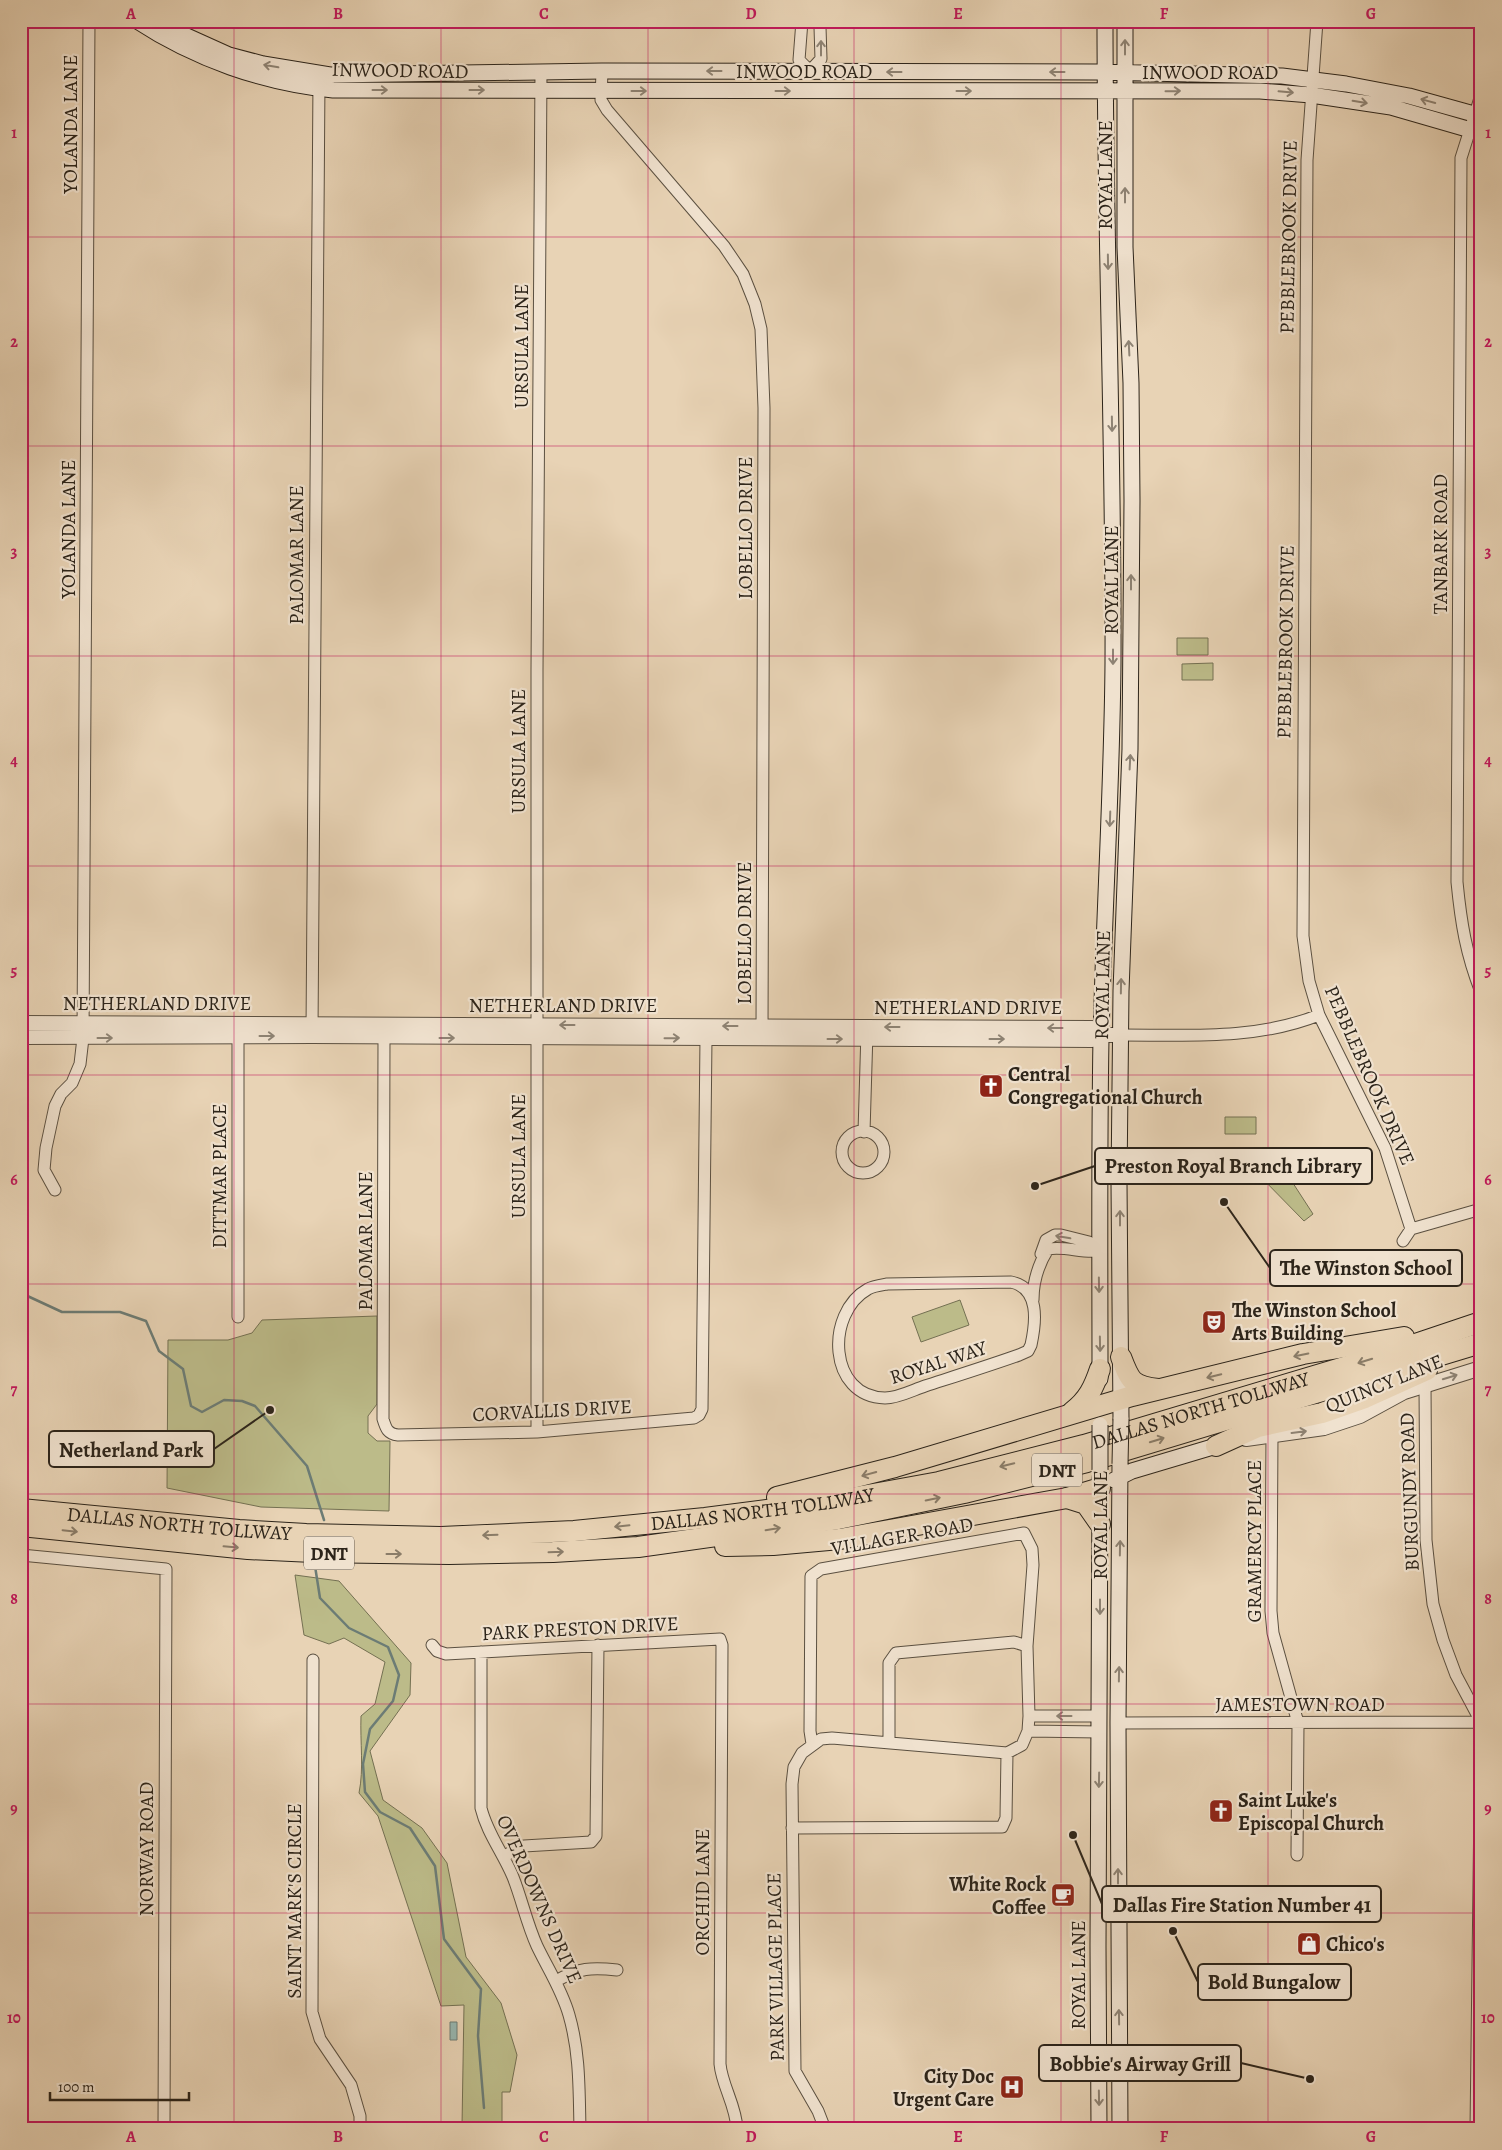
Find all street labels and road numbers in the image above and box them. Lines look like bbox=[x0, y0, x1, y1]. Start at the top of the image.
street label: YOLANDA LANE bbox=[57, 55, 84, 194]
street label: INWOOD ROAD bbox=[331, 56, 469, 85]
street label: INWOOD ROAD bbox=[736, 58, 872, 85]
street label: INWOOD ROAD bbox=[1142, 59, 1278, 86]
street label: ROYAL LANE bbox=[1092, 120, 1119, 230]
street label: PEBBLEBROOK DRIVE bbox=[1273, 140, 1304, 334]
street label: URSULA LANE bbox=[508, 284, 535, 408]
street label: LOBELLO DRIVE bbox=[732, 457, 759, 599]
street label: YOLANDA LANE bbox=[55, 460, 82, 599]
street label: TANBARK ROAD bbox=[1427, 474, 1454, 614]
street label: PALOMAR LANE bbox=[283, 485, 310, 625]
street label: ROYAL LANE bbox=[1098, 525, 1125, 635]
street label: PEBBLEBROOK DRIVE bbox=[1270, 545, 1301, 739]
street label: URSULA LANE bbox=[505, 689, 532, 813]
street label: LOBELLO DRIVE bbox=[731, 862, 758, 1004]
street label: ROYAL LANE bbox=[1088, 930, 1117, 1040]
street label: PEBBLEBROOK DRIVE bbox=[1318, 981, 1421, 1169]
street label: NETHERLAND DRIVE bbox=[63, 990, 251, 1017]
street label: NETHERLAND DRIVE bbox=[469, 992, 657, 1019]
street label: NETHERLAND DRIVE bbox=[874, 994, 1062, 1021]
street label: URSULA LANE bbox=[505, 1094, 532, 1218]
street label: DITTMAR PLACE bbox=[206, 1103, 233, 1249]
street label: PALOMAR LANE bbox=[352, 1171, 379, 1311]
street label: ROYAL WAY bbox=[886, 1334, 991, 1391]
street label: QUINCY LANE bbox=[1321, 1348, 1447, 1419]
street label: DALLAS NORTH TOLLWAY bbox=[1089, 1365, 1314, 1456]
street label: CORVALLIS DRIVE bbox=[472, 1393, 632, 1428]
street label: BURGUNDY ROAD bbox=[1393, 1412, 1426, 1572]
road number: DNT bbox=[1032, 1454, 1082, 1486]
street label: GRAMERCY PLACE bbox=[1241, 1460, 1268, 1622]
street label: ROYAL LANE bbox=[1087, 1470, 1114, 1580]
street label: DALLAS NORTH TOLLWAY bbox=[649, 1481, 878, 1537]
street label: DALLAS NORTH TOLLWAY bbox=[66, 1500, 294, 1547]
street label: VILLAGER ROAD bbox=[828, 1511, 975, 1562]
road number: DNT bbox=[304, 1536, 354, 1570]
street label: PARK PRESTON DRIVE bbox=[481, 1610, 679, 1647]
street label: JAMESTOWN ROAD bbox=[1215, 1691, 1385, 1718]
street label: NORWAY ROAD bbox=[133, 1782, 160, 1916]
street label: SAINT MARK'S CIRCLE bbox=[281, 1803, 308, 1999]
street label: OVERDOWNS DRIVE bbox=[490, 1811, 589, 1988]
street label: ORCHID LANE bbox=[689, 1828, 716, 1956]
street label: PARK VILLAGE PLACE bbox=[760, 1872, 791, 2062]
street label: ROYAL LANE bbox=[1065, 1920, 1092, 2030]

